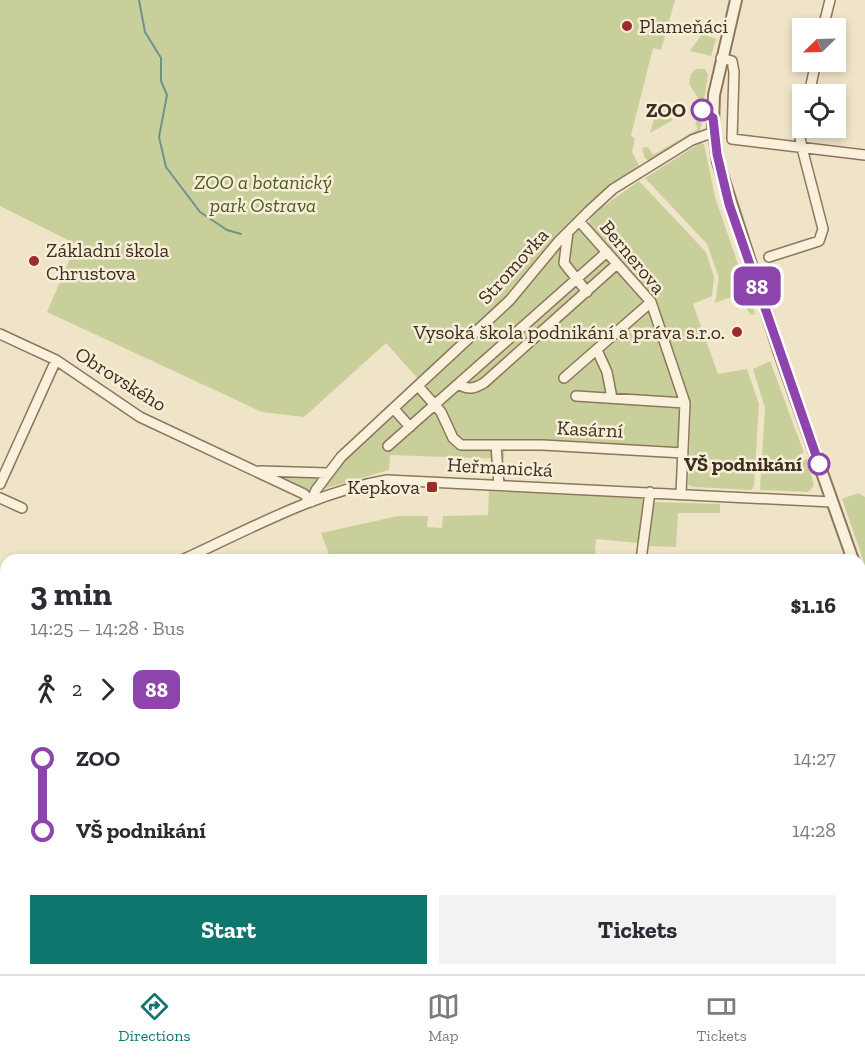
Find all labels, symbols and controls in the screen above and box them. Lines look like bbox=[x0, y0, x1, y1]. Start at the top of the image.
place label: Plameňáci bbox=[639, 14, 728, 38]
north arrow bbox=[792, 18, 846, 72]
map controls bbox=[792, 18, 846, 138]
marker: Plameňáci bbox=[620, 19, 634, 33]
button: locate bbox=[792, 84, 846, 138]
place label: ZOO bbox=[646, 98, 686, 122]
marker: ZOO bbox=[691, 99, 713, 121]
park label: ZOO a botanický park Ostrava bbox=[194, 170, 332, 217]
street label: Bernerova bbox=[595, 215, 671, 299]
street label: Stromovka bbox=[473, 223, 554, 309]
place label: Základní škola Chrustova bbox=[46, 238, 170, 285]
marker: Základní škola Chrustova bbox=[27, 254, 41, 268]
line badge: 88 bbox=[730, 266, 784, 306]
text: 88 bbox=[746, 274, 768, 299]
place label: Vysoká škola podnikání a práva s.r.o. bbox=[413, 320, 725, 344]
marker: Vysoká škola podnikání a práva s.r.o. bbox=[730, 325, 744, 339]
street label: Obrovského bbox=[71, 341, 171, 417]
street label: Kasární bbox=[556, 415, 624, 443]
street label: Heřmanická bbox=[447, 452, 554, 482]
place label: VŠ podnikání bbox=[684, 452, 802, 476]
marker: VŠ podnikání bbox=[808, 453, 830, 475]
place label: Kepkova bbox=[347, 475, 420, 499]
marker: Kepkova bbox=[425, 480, 439, 494]
text: 3 min bbox=[30, 574, 112, 613]
text: $1.16 bbox=[791, 592, 836, 619]
text: 14:25 – 14:28 · Bus bbox=[30, 616, 185, 640]
icon: walk bbox=[30, 673, 63, 706]
icon: forward bbox=[91, 673, 124, 706]
text: 2 bbox=[72, 677, 82, 701]
text: 88 bbox=[145, 677, 168, 702]
text: ZOO bbox=[76, 745, 120, 772]
text: 14:27 bbox=[793, 746, 836, 770]
text: VŠ podnikání bbox=[76, 817, 206, 844]
text: 14:28 bbox=[792, 818, 836, 842]
button: Start bbox=[30, 895, 427, 964]
button: Tickets bbox=[439, 895, 836, 964]
tab: Directions bbox=[118, 990, 190, 1045]
tab: Map bbox=[427, 990, 460, 1045]
tab: Tickets bbox=[696, 990, 747, 1045]

